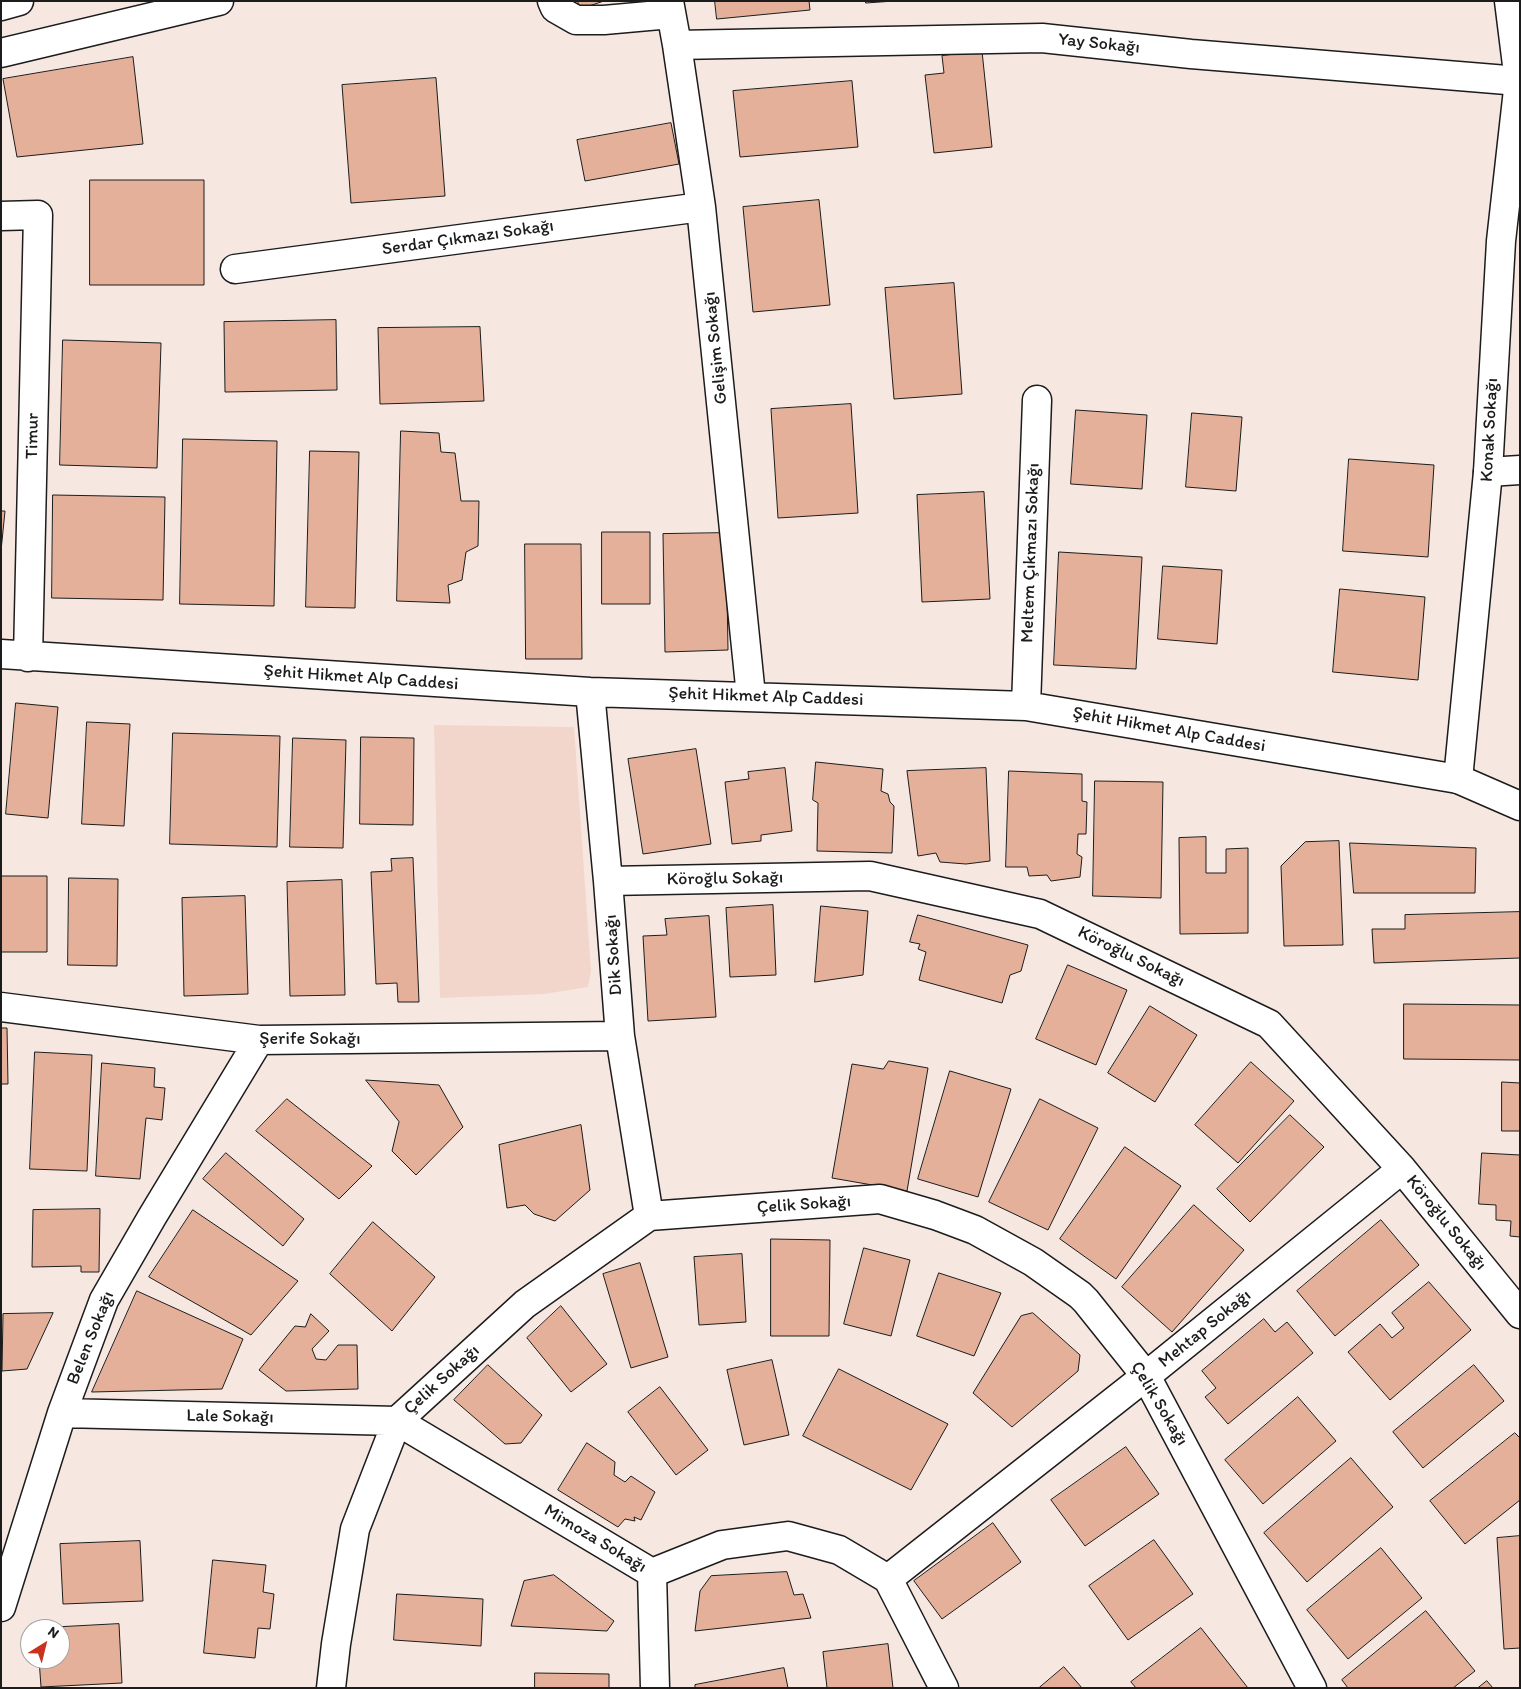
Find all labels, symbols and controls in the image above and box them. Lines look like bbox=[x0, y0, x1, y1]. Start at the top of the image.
street label: Yay Sokağı bbox=[1057, 29, 1141, 59]
street label: Serdar Çıkmazı Sokağı bbox=[381, 215, 555, 261]
street label: Gelişim Sokağı bbox=[699, 291, 733, 405]
street label: Konak Sokağı bbox=[1476, 377, 1504, 483]
street label: Timur bbox=[22, 413, 44, 459]
street label: Meltem Çıkmazı Sokağı bbox=[1017, 463, 1045, 643]
street label: Şehit Hikmet Alp Caddesi bbox=[263, 660, 459, 696]
street label: Şehit Hikmet Alp Caddesi bbox=[668, 683, 864, 711]
street label: Şehit Hikmet Alp Caddesi bbox=[1071, 702, 1267, 758]
street label: Köroğlu Sokağı bbox=[667, 867, 783, 891]
street label: Dik Sokağı bbox=[600, 914, 628, 996]
street label: Köroğlu Sokağı bbox=[1074, 922, 1188, 992]
street label: Şerife Sokağı bbox=[259, 1028, 361, 1050]
street label: Köroğlu Sokağı bbox=[1401, 1171, 1491, 1275]
street label: Çelik Sokağı bbox=[756, 1191, 852, 1219]
street label: Mehtap Sokağı bbox=[1154, 1285, 1256, 1373]
street label: Belen Sokağı bbox=[62, 1288, 120, 1388]
street label: Çelik Sokağı bbox=[400, 1340, 484, 1420]
street label: Çelik Sokağı bbox=[1125, 1358, 1193, 1450]
street label: Lale Sokağı bbox=[186, 1405, 274, 1429]
street label: Mimoza Sokağı bbox=[540, 1500, 650, 1578]
north arrow bbox=[20, 1619, 70, 1669]
text: N bbox=[45, 1623, 62, 1642]

